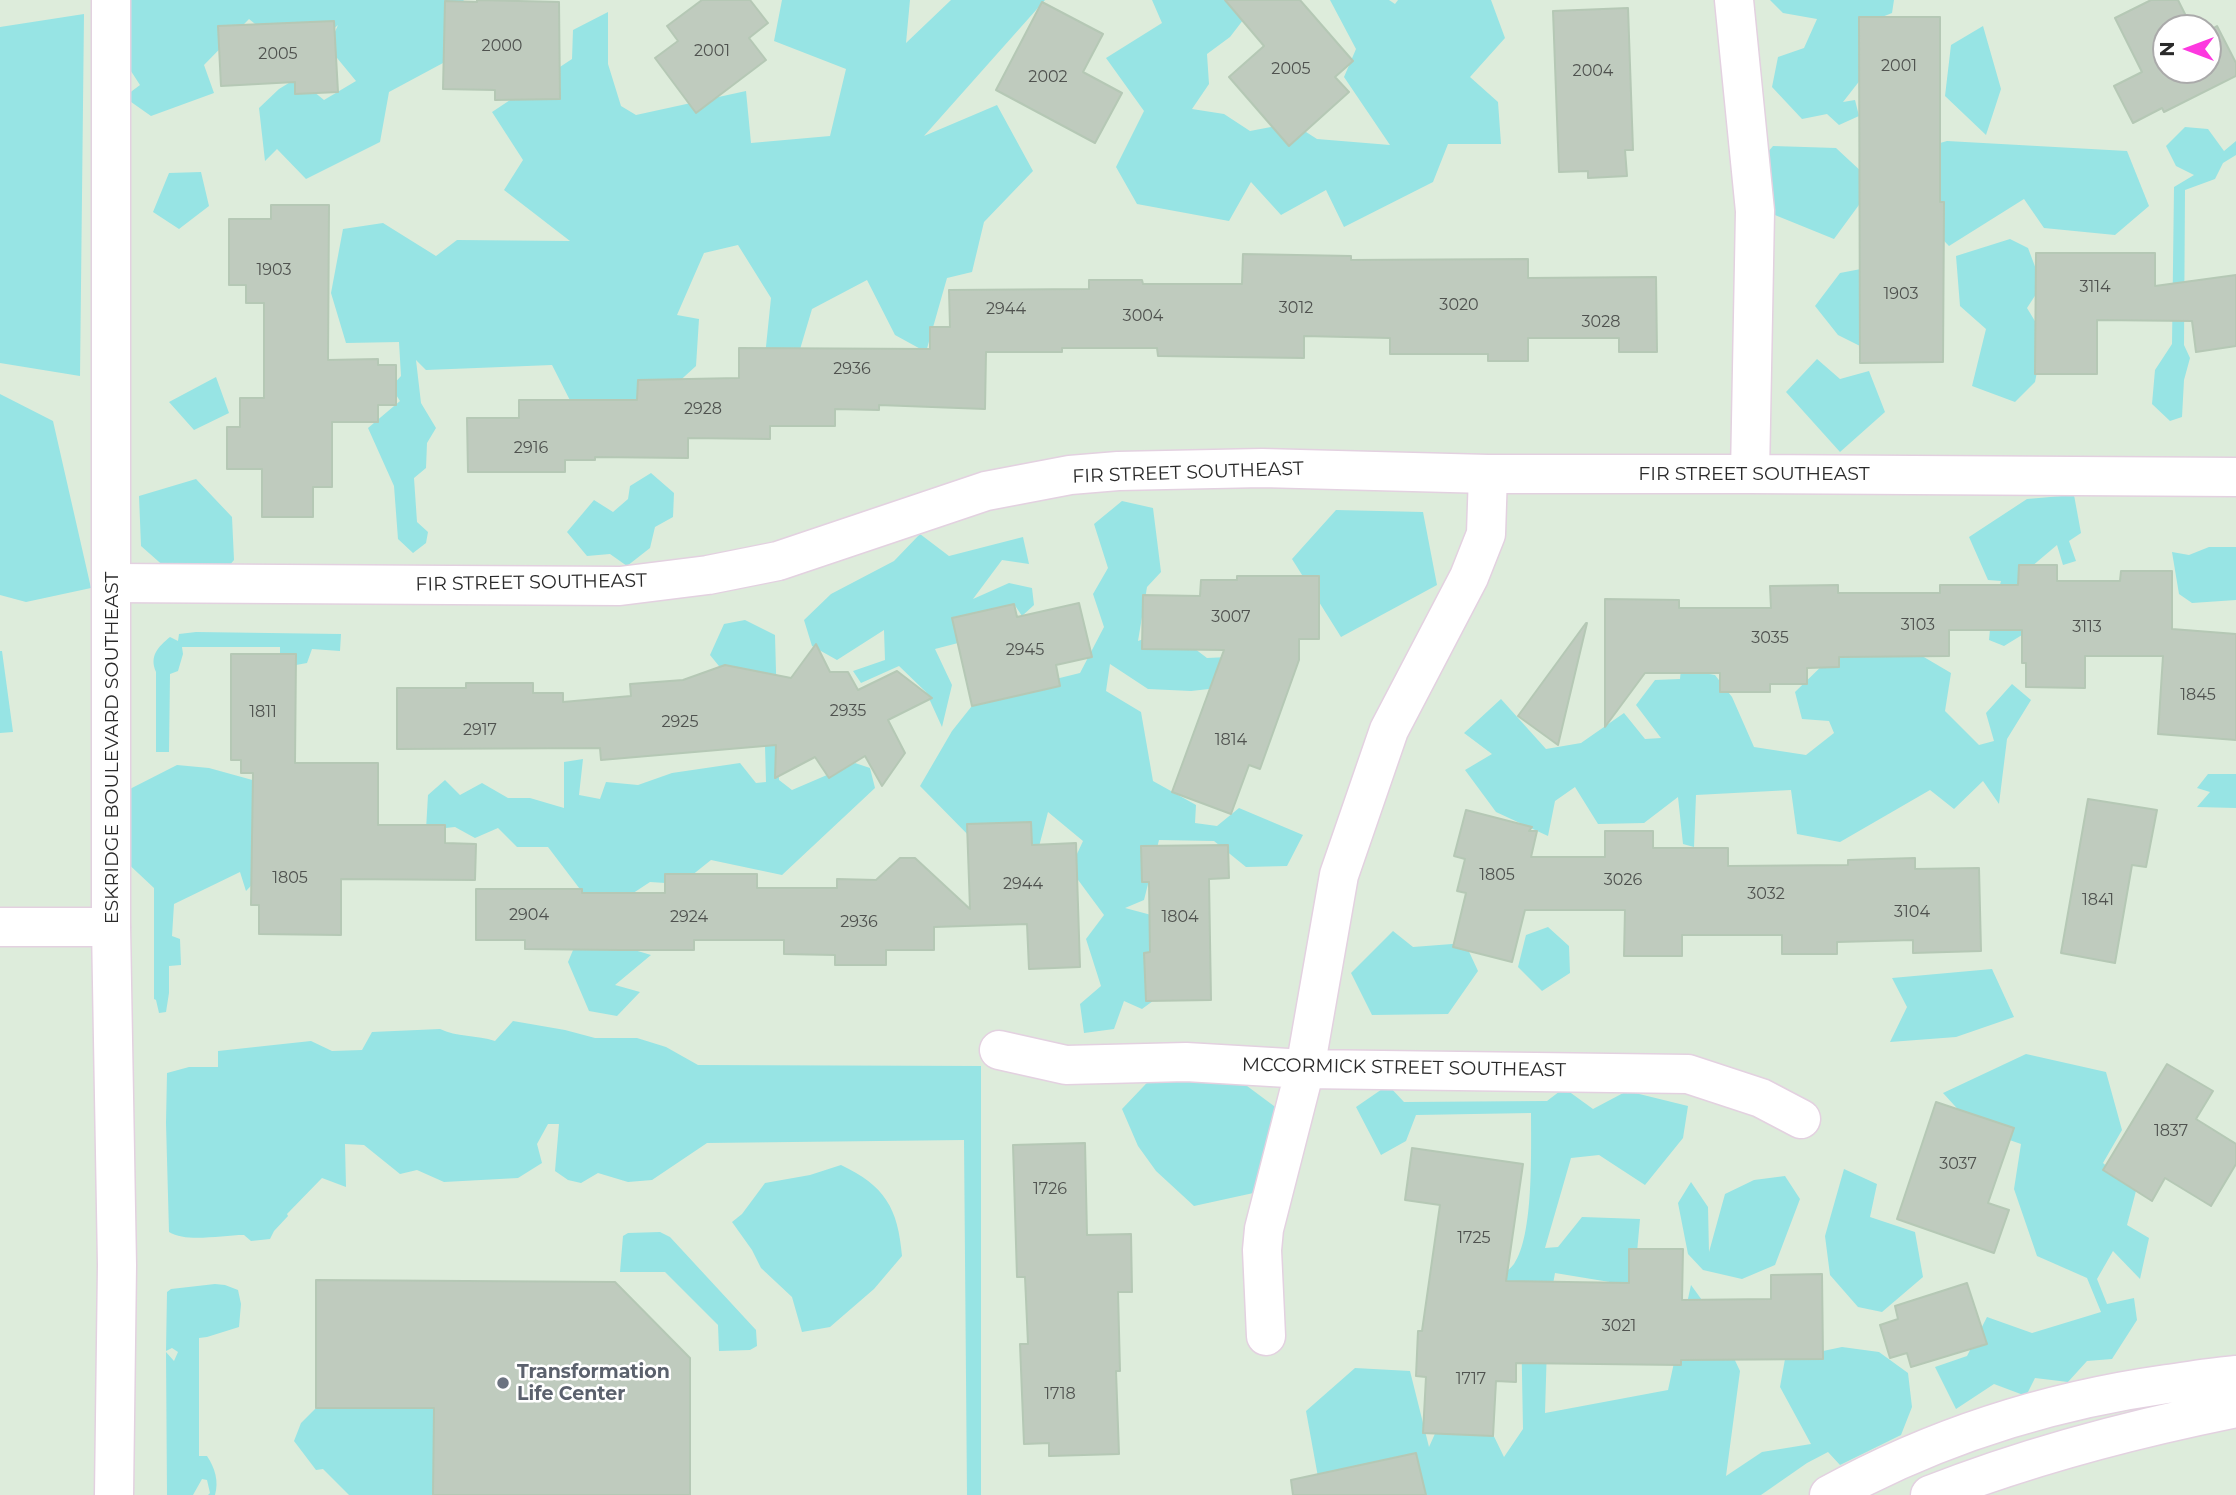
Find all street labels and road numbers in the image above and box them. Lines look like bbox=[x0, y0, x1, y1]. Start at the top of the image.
street label: FIR STREET SOUTHEAST bbox=[1072, 458, 1304, 488]
street label: FIR STREET SOUTHEAST bbox=[1638, 463, 1870, 485]
street label: FIR STREET SOUTHEAST bbox=[415, 570, 647, 596]
street label: ESKRIDGE BOULEVARD SOUTHEAST bbox=[101, 572, 123, 924]
street label: MCCORMICK STREET SOUTHEAST bbox=[1242, 1054, 1566, 1082]

